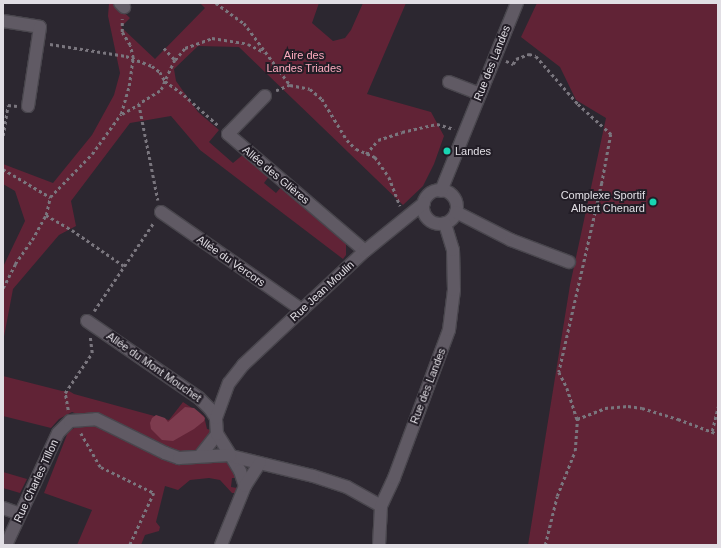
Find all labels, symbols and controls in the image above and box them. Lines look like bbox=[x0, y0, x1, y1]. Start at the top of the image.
street label: Rue des Landes bbox=[471, 23, 513, 103]
park label: Aire des Landes Triades bbox=[266, 49, 342, 75]
street label: Allée des Glières bbox=[240, 143, 312, 207]
place label: Landes bbox=[455, 144, 491, 158]
marker: Landes bbox=[442, 146, 452, 156]
place label: Complexe Sportif Albert Chenard bbox=[561, 189, 645, 215]
marker: Complexe Sportif Albert Chenard bbox=[648, 197, 658, 207]
street label: Allée du Vercors bbox=[194, 233, 268, 289]
street label: Rue Jean Moulin bbox=[287, 258, 357, 324]
street label: Allée du Mont Mouchet bbox=[104, 329, 204, 405]
street label: Rue des Landes bbox=[407, 346, 449, 426]
street label: Rue Charles Tillon bbox=[11, 437, 61, 525]

